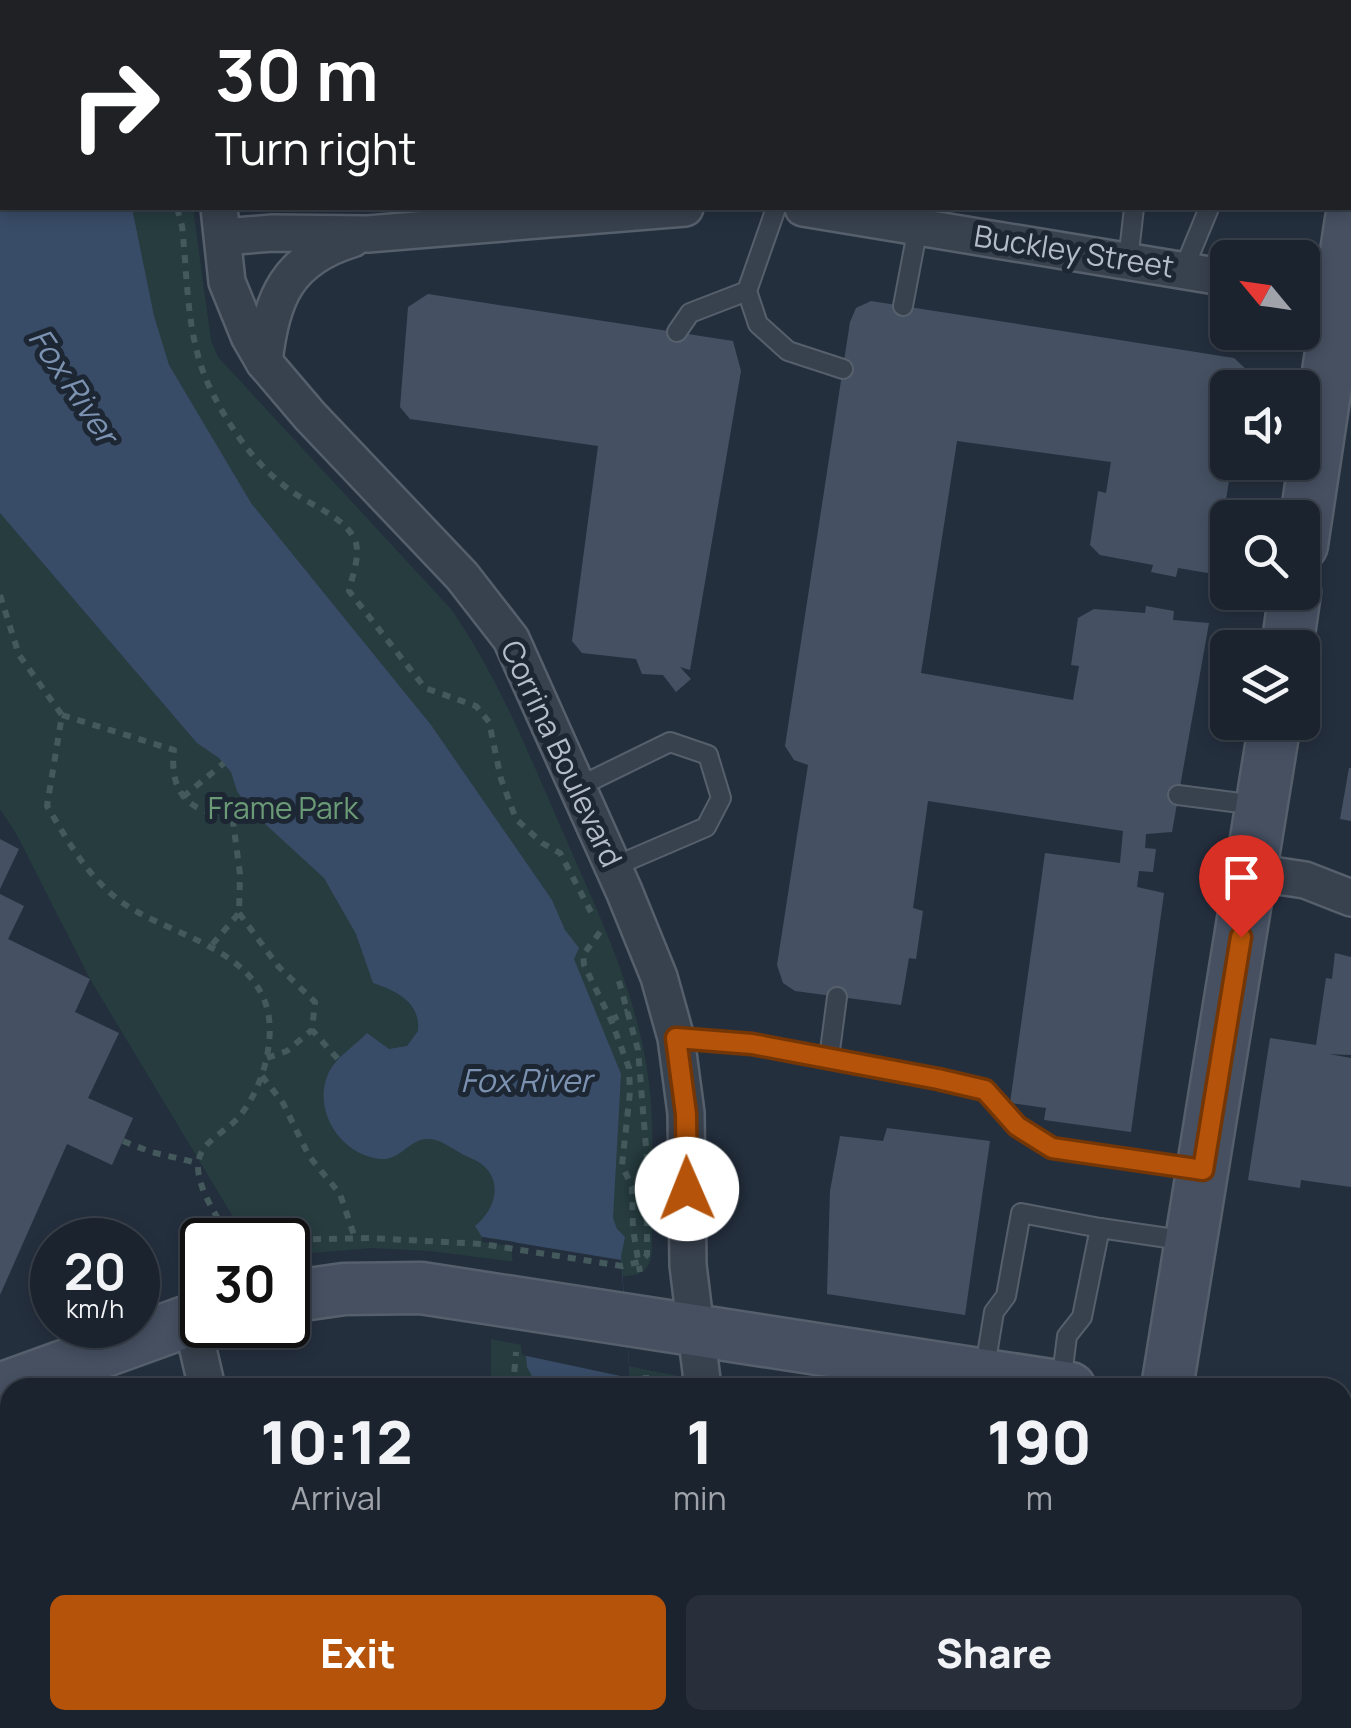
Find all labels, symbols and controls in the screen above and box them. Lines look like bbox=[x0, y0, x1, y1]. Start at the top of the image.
text: 30 m bbox=[215, 26, 379, 122]
icon: right bbox=[50, 40, 180, 170]
text: Turn right bbox=[215, 117, 416, 179]
street label: Buckley Street bbox=[971, 214, 1177, 287]
north arrow bbox=[1210, 240, 1320, 350]
map controls bbox=[1210, 240, 1320, 740]
water label: Fox River bbox=[19, 319, 131, 456]
button: sound bbox=[1210, 370, 1320, 480]
button: search bbox=[1210, 500, 1320, 610]
button: layers bbox=[1210, 630, 1320, 740]
street label: Corrina Boulevard bbox=[492, 633, 633, 873]
park label: Frame Park bbox=[208, 787, 359, 828]
pin bbox=[1199, 835, 1284, 938]
icon: arrive bbox=[1214, 850, 1269, 905]
water label: Fox River bbox=[460, 1058, 596, 1102]
position arrow bbox=[635, 1137, 739, 1241]
speed limit sign: 30 bbox=[180, 1218, 310, 1348]
text: 20 bbox=[64, 1237, 126, 1305]
text: km/h bbox=[66, 1291, 124, 1326]
text: 10:12 bbox=[260, 1400, 413, 1482]
text: 1 bbox=[686, 1400, 713, 1482]
text: 190 bbox=[987, 1400, 1092, 1482]
text: Arrival bbox=[291, 1476, 382, 1520]
text: min bbox=[673, 1476, 727, 1520]
text: m bbox=[1026, 1476, 1053, 1520]
button: Exit bbox=[50, 1595, 666, 1710]
button: Share bbox=[686, 1595, 1302, 1710]

